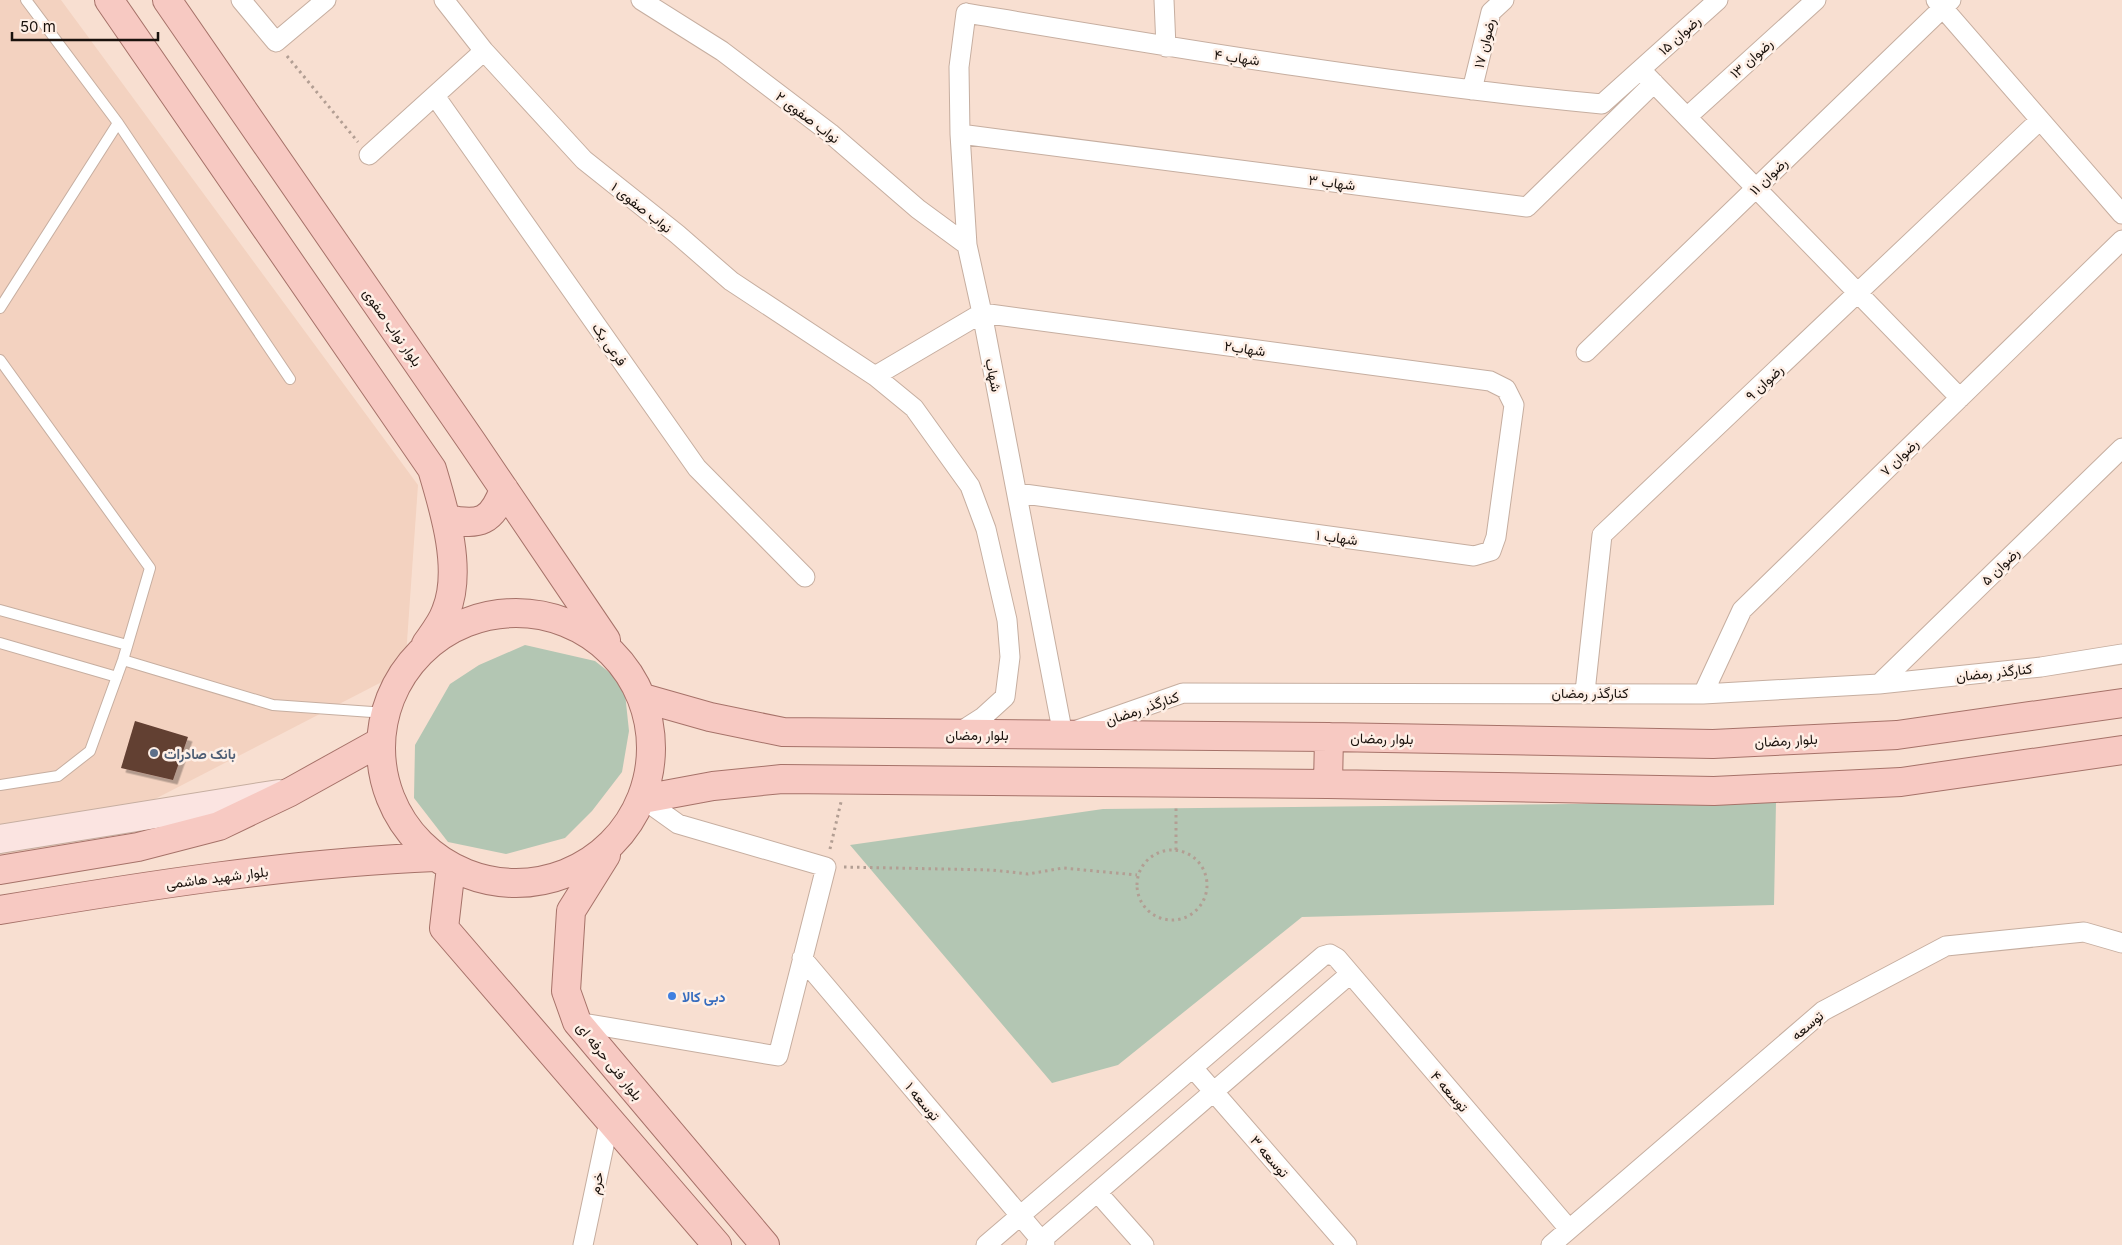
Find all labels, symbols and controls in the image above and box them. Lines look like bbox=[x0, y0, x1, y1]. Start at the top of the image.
scale bar bbox=[12, 10, 159, 42]
street label: رضوان ۱۵ bbox=[1655, 12, 1704, 59]
street label: رضوان ۱۷ bbox=[1470, 16, 1499, 70]
text: 50 m bbox=[20, 17, 56, 36]
street label: رضوان ۱۳ bbox=[1726, 34, 1777, 82]
street label: شهاب ۴ bbox=[1213, 45, 1261, 70]
street label: نواب صفوی ۲ bbox=[772, 87, 843, 147]
street label: رضوان ۱۱ bbox=[1745, 154, 1791, 199]
street label: شهاب ۳ bbox=[1307, 171, 1356, 194]
street label: نواب صفوی ۱ bbox=[608, 178, 676, 237]
street label: بلوار نواب صفوی bbox=[359, 285, 426, 370]
street label: فرعی یک bbox=[588, 319, 631, 369]
street label: شهاب۲ bbox=[1223, 337, 1267, 360]
street label: شهاب bbox=[981, 357, 1006, 393]
street label: رضوان ۹ bbox=[1742, 360, 1787, 404]
street label: رضوان ۷ bbox=[1876, 435, 1922, 480]
street label: شهاب ۱ bbox=[1315, 526, 1359, 549]
street label: رضوان ۵ bbox=[1977, 544, 2023, 589]
street label: کنارگذر رمضان bbox=[1955, 660, 2033, 685]
street label: کنارگذر رمضان bbox=[1552, 684, 1628, 702]
street label: کنارگذر رمضان bbox=[1103, 687, 1181, 729]
street label: بلوار رمضان bbox=[945, 726, 1009, 744]
street label: بلوار رمضان bbox=[1350, 729, 1414, 748]
street label: بلوار رمضان bbox=[1754, 730, 1818, 751]
place label: بانک صادرات bbox=[164, 745, 236, 763]
marker: بانک صادرات bbox=[148, 747, 160, 759]
street label: بلوار شهید هاشمی bbox=[165, 862, 269, 893]
place label: دبی کالا bbox=[682, 988, 726, 1006]
marker: دبی کالا bbox=[666, 990, 678, 1002]
street label: توسعه bbox=[1787, 1007, 1827, 1044]
street label: بلوار فنی حرفه ای bbox=[573, 1019, 647, 1104]
street label: توسعه ۴ bbox=[1427, 1067, 1472, 1116]
street label: توسعه ۱ bbox=[901, 1078, 944, 1124]
street label: توسعه ۳ bbox=[1246, 1132, 1293, 1181]
street label: خرم bbox=[585, 1170, 608, 1196]

